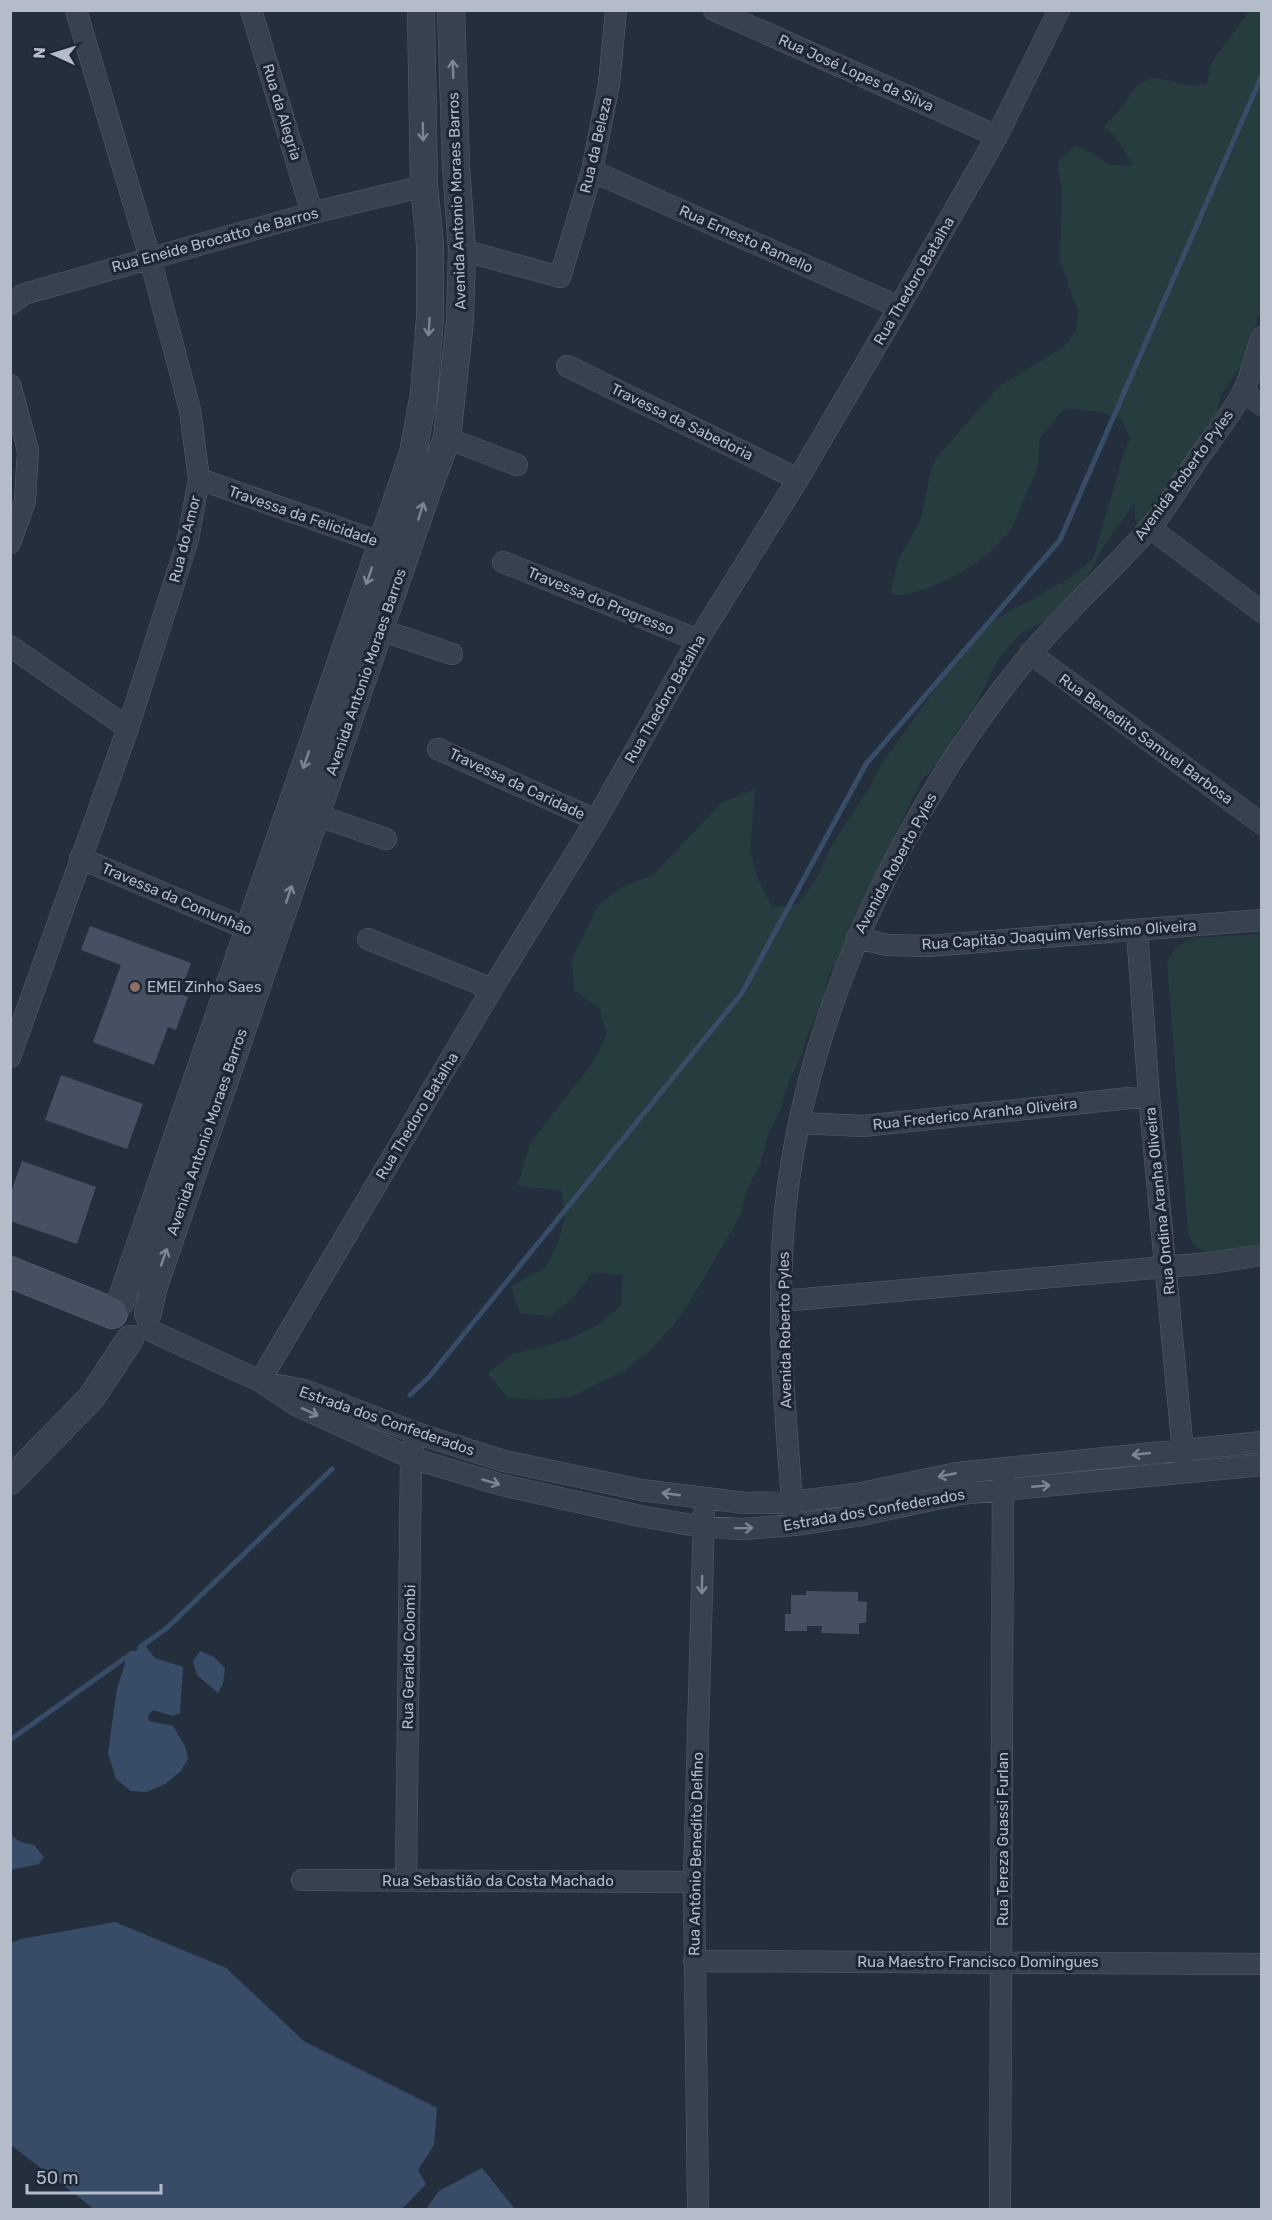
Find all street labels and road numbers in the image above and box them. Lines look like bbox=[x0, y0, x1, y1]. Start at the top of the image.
street label: Rua José Lopes da Silva bbox=[776, 31, 936, 115]
street label: Rua da Alegria bbox=[259, 62, 305, 162]
street label: Avenida Antonio Moraes Barros bbox=[444, 92, 470, 310]
street label: Rua da Beleza bbox=[576, 95, 616, 195]
street label: Rua Ernesto Ramello bbox=[676, 201, 816, 277]
street label: Rua Eneide Brocatto de Barros bbox=[110, 204, 321, 276]
street label: Rua Thedoro Batalha bbox=[870, 214, 958, 348]
street label: Travessa da Sabedoria bbox=[608, 380, 756, 464]
street label: Avenida Roberto Pyles bbox=[1131, 406, 1238, 544]
street label: Travessa da Felicidade bbox=[226, 482, 380, 550]
street label: Rua do Amor bbox=[165, 493, 205, 585]
street label: Travessa do Progresso bbox=[525, 563, 677, 639]
street label: Avenida Antonio Moraes Barros bbox=[322, 566, 410, 778]
street label: Rua Thedoro Batalha bbox=[621, 632, 709, 766]
street label: Rua Benedito Samuel Barbosa bbox=[1056, 670, 1236, 808]
street label: Travessa da Caridade bbox=[446, 745, 588, 823]
street label: Avenida Roberto Pyles bbox=[851, 789, 941, 936]
street label: Travessa da Comunhão bbox=[99, 859, 255, 939]
street label: Rua Capitão Joaquim Veríssimo Oliveira bbox=[921, 916, 1197, 954]
street label: Avenida Antonio Moraes Barros bbox=[163, 1026, 251, 1238]
street label: Rua Thedoro Batalha bbox=[372, 1049, 462, 1183]
street label: Rua Frederico Aranha Oliveira bbox=[872, 1094, 1078, 1134]
street label: Rua Ondina Aranha Oliveira bbox=[1141, 1106, 1179, 1296]
street label: Avenida Roberto Pyles bbox=[775, 1251, 795, 1409]
street label: Estrada dos Confederados bbox=[297, 1383, 477, 1460]
street label: Estrada dos Confederados bbox=[782, 1485, 967, 1535]
street label: Rua Geraldo Colombi bbox=[399, 1584, 419, 1730]
street label: Rua Antônio Benedito Delfino bbox=[685, 1752, 707, 1956]
street label: Rua Tereza Guassi Furlan bbox=[994, 1752, 1012, 1926]
street label: Rua Sebastião da Costa Machado bbox=[382, 1872, 614, 1890]
street label: Rua Maestro Francisco Domingues bbox=[857, 1953, 1099, 1971]

